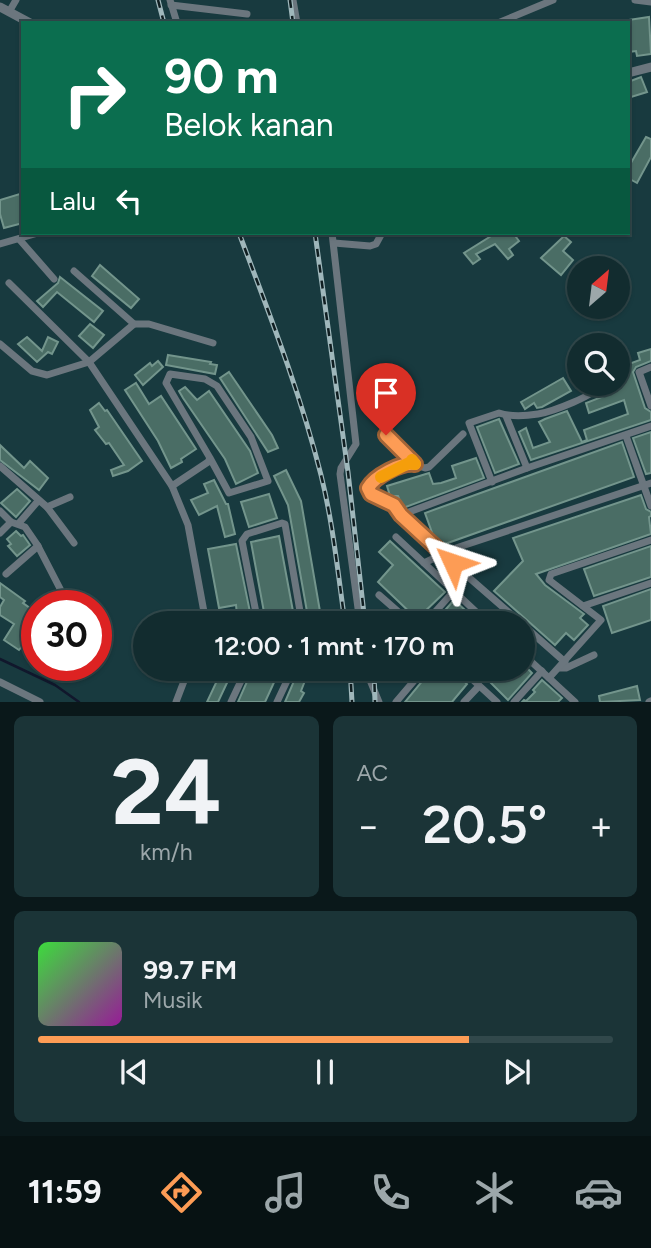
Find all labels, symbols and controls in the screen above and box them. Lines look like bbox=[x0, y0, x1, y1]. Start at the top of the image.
text: 90 m bbox=[164, 46, 279, 105]
icon: right bbox=[49, 49, 140, 140]
text: Belok kanan bbox=[164, 106, 334, 144]
icon: left bbox=[110, 182, 148, 220]
text: Lalu bbox=[49, 185, 96, 217]
north arrow bbox=[567, 256, 630, 318]
map controls bbox=[567, 256, 630, 396]
button: search bbox=[567, 333, 630, 396]
pin bbox=[356, 363, 416, 435]
icon: arrive bbox=[367, 374, 405, 412]
position arrow bbox=[416, 526, 490, 600]
speed limit sign: 30 bbox=[21, 590, 112, 681]
text: 12:00 · 1 mnt · 170 m bbox=[214, 630, 454, 662]
text: 24 bbox=[111, 738, 221, 847]
text: AC bbox=[357, 759, 388, 787]
text: 20.5° bbox=[422, 794, 547, 856]
text: − bbox=[357, 803, 380, 849]
text: + bbox=[589, 803, 613, 849]
text: km/h bbox=[140, 838, 193, 866]
text: 99.7 FM bbox=[143, 954, 237, 986]
text: Musik bbox=[143, 986, 203, 1014]
icon: previous bbox=[115, 1053, 153, 1091]
icon: pause bbox=[306, 1053, 344, 1091]
icon: next bbox=[498, 1053, 536, 1091]
icon: directions bbox=[157, 1168, 206, 1217]
icon: music bbox=[261, 1168, 310, 1217]
icon: phone bbox=[366, 1168, 415, 1217]
icon: climate bbox=[470, 1168, 519, 1217]
icon: car bbox=[574, 1168, 623, 1217]
text: 11:59 bbox=[28, 1173, 101, 1211]

